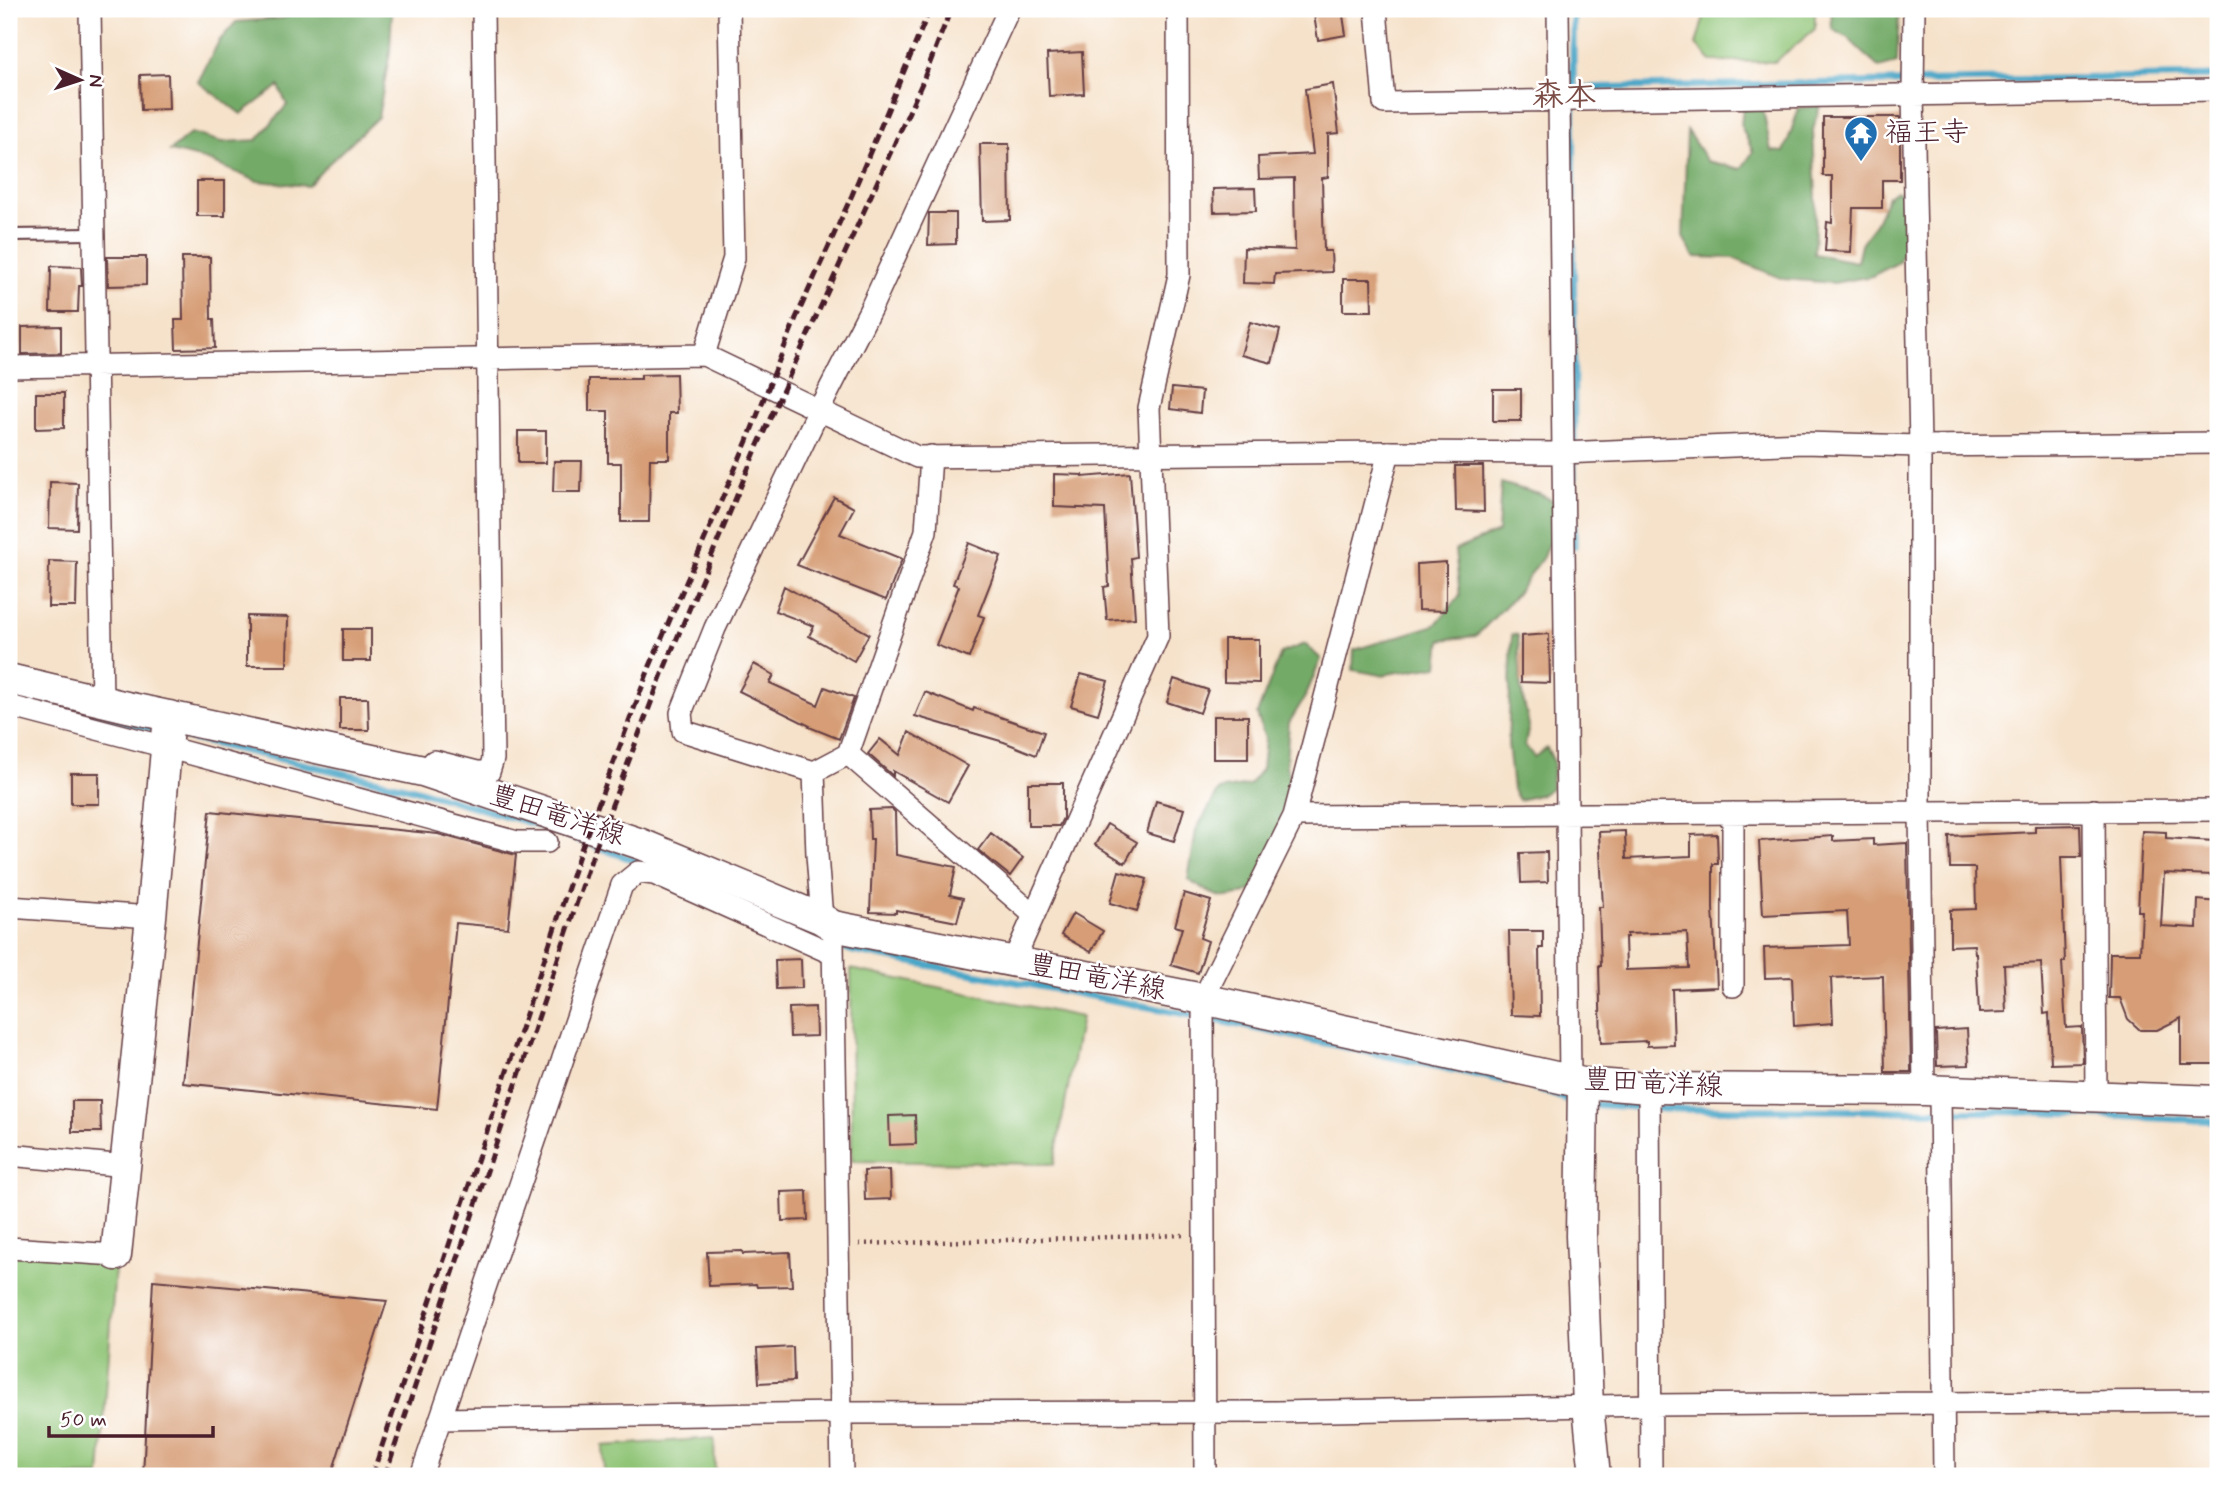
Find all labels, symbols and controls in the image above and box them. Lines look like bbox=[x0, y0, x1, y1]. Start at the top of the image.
north arrow bbox=[46, 46, 116, 116]
text: N bbox=[83, 74, 108, 88]
district label: 森本 bbox=[1532, 75, 1596, 117]
temple icon: 福王寺 bbox=[1842, 114, 1880, 163]
place label: 福王寺 bbox=[1885, 115, 1969, 152]
street label: 豊田竜洋線 bbox=[485, 777, 629, 855]
street label: 豊田竜洋線 bbox=[1025, 946, 1169, 1010]
street label: 豊田竜洋線 bbox=[1582, 1062, 1724, 1106]
scale bar bbox=[49, 1394, 214, 1438]
text: 50 m bbox=[60, 1406, 107, 1434]

